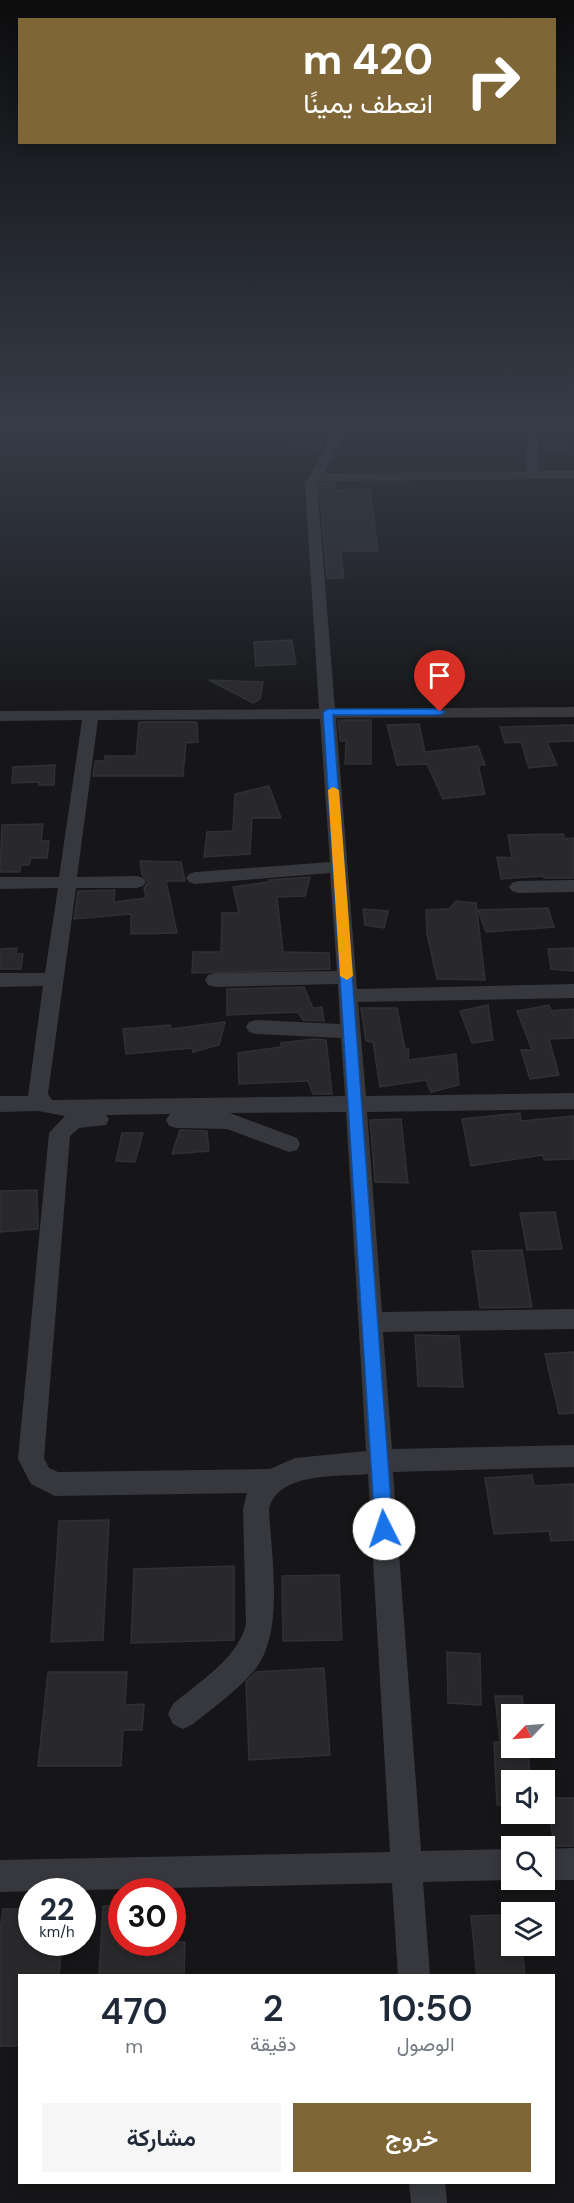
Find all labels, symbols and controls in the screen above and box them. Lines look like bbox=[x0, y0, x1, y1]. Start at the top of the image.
text: 420 m bbox=[303, 32, 433, 87]
icon: right bbox=[454, 42, 532, 120]
text: انعطف يمينًا bbox=[303, 86, 433, 121]
pin bbox=[414, 650, 465, 712]
icon: arrive bbox=[423, 659, 456, 692]
position arrow bbox=[352, 1497, 416, 1561]
north arrow bbox=[501, 1704, 555, 1758]
map controls bbox=[501, 1704, 555, 1956]
button: sound bbox=[501, 1770, 555, 1824]
button: search bbox=[501, 1836, 555, 1890]
speed limit sign: 30 bbox=[108, 1878, 186, 1956]
text: 22 bbox=[40, 1890, 74, 1929]
button: layers bbox=[501, 1902, 555, 1956]
text: km/h bbox=[39, 1922, 75, 1942]
text: 2 bbox=[263, 1985, 284, 2032]
text: 10:50 bbox=[379, 1985, 473, 2032]
text: 470 bbox=[101, 1988, 168, 2035]
text: دقيقة bbox=[250, 2031, 296, 2057]
text: الوصول bbox=[397, 2031, 455, 2057]
text: m bbox=[125, 2033, 143, 2059]
button: مشاركة bbox=[42, 2103, 281, 2172]
button: خروج bbox=[293, 2103, 531, 2172]

